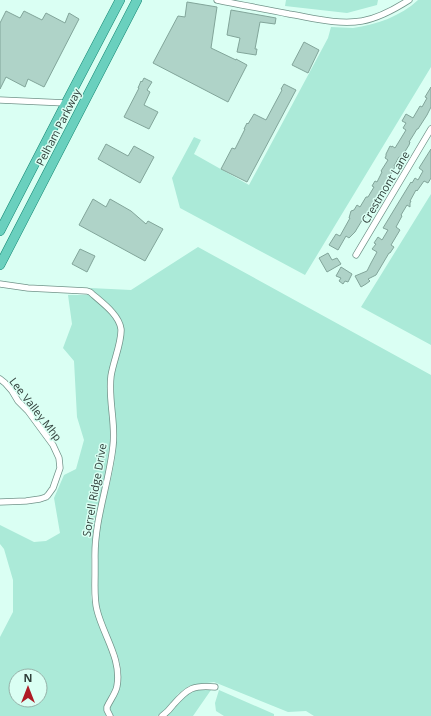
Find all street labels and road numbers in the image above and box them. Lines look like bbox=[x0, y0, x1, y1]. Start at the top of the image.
street label: Pelham Parkway bbox=[32, 85, 84, 168]
street label: Crestmont Lane bbox=[357, 148, 413, 226]
street label: Lee Valley Mhp bbox=[6, 374, 66, 444]
street label: Sorrell Ridge Drive bbox=[78, 442, 110, 538]

